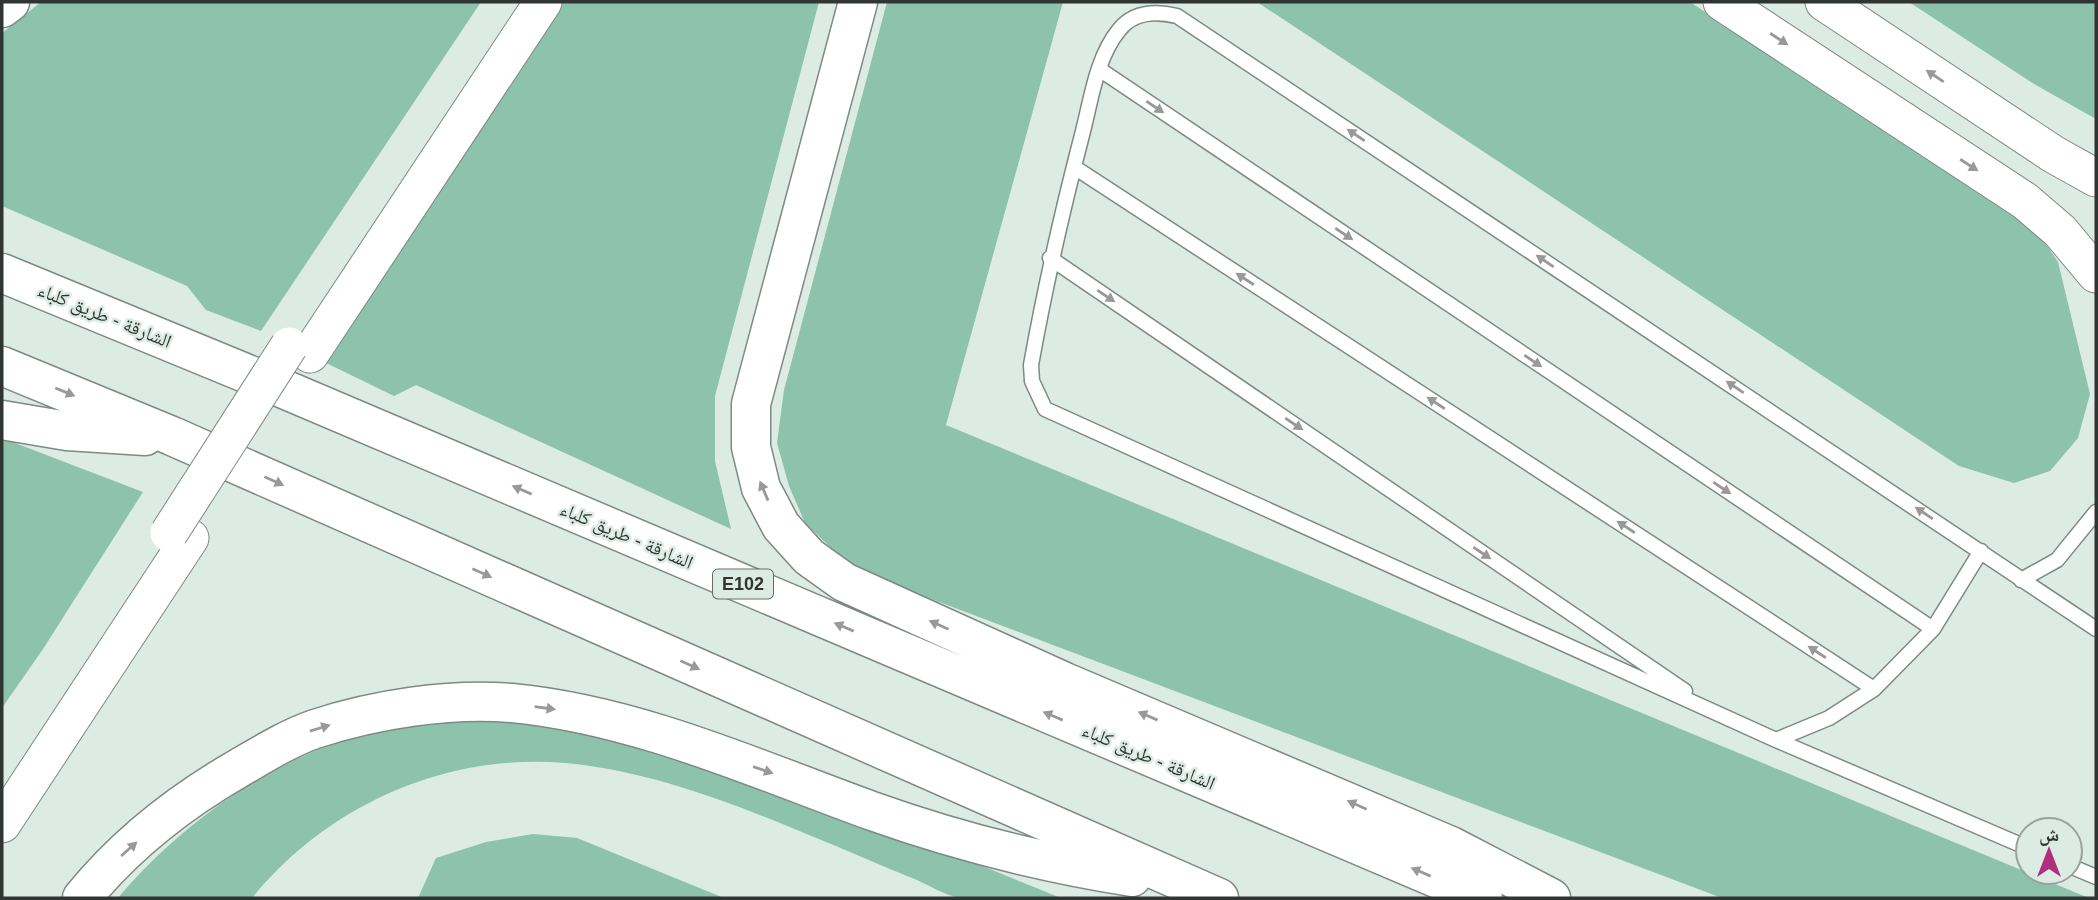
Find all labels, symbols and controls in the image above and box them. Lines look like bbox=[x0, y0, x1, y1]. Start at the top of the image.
one-way arrow bbox=[1770, 33, 1789, 46]
one-way arrow bbox=[1926, 69, 1944, 83]
one-way arrow bbox=[1145, 101, 1165, 114]
one-way arrow bbox=[1346, 128, 1366, 141]
one-way arrow bbox=[1959, 158, 1979, 171]
one-way arrow bbox=[1335, 227, 1353, 241]
one-way arrow bbox=[1536, 255, 1555, 268]
one-way arrow bbox=[1236, 272, 1254, 286]
street label: الشارقة - طريق كلباء bbox=[35, 279, 175, 353]
one-way arrow bbox=[1097, 289, 1116, 302]
one-way arrow bbox=[1524, 354, 1542, 368]
one-way arrow bbox=[1726, 380, 1744, 394]
one-way arrow bbox=[55, 386, 75, 398]
one-way arrow bbox=[1426, 397, 1445, 410]
one-way arrow bbox=[1284, 418, 1304, 431]
one-way arrow bbox=[264, 475, 284, 487]
one-way arrow bbox=[759, 480, 770, 501]
one-way arrow bbox=[1713, 481, 1731, 495]
one-way arrow bbox=[512, 484, 532, 496]
street label: الشارقة - طريق كلباء bbox=[557, 498, 696, 574]
one-way arrow bbox=[1915, 506, 1933, 520]
one-way arrow bbox=[1616, 521, 1636, 534]
one-way arrow bbox=[1473, 546, 1491, 560]
one-way arrow bbox=[472, 567, 492, 579]
road number: E102 bbox=[713, 570, 773, 598]
one-way arrow bbox=[929, 619, 949, 631]
one-way arrow bbox=[833, 621, 854, 632]
one-way arrow bbox=[1807, 645, 1826, 658]
one-way arrow bbox=[680, 660, 701, 671]
one-way arrow bbox=[534, 703, 556, 714]
one-way arrow bbox=[1043, 710, 1064, 721]
one-way arrow bbox=[1137, 710, 1158, 721]
street label: الشارقة - طريق كلباء bbox=[1079, 719, 1218, 795]
one-way arrow bbox=[310, 723, 331, 733]
one-way arrow bbox=[753, 765, 774, 776]
one-way arrow bbox=[1346, 799, 1367, 810]
north arrow bbox=[2014, 816, 2084, 886]
text: ش bbox=[2039, 824, 2059, 846]
one-way arrow bbox=[120, 841, 137, 857]
one-way arrow bbox=[1410, 866, 1431, 877]

